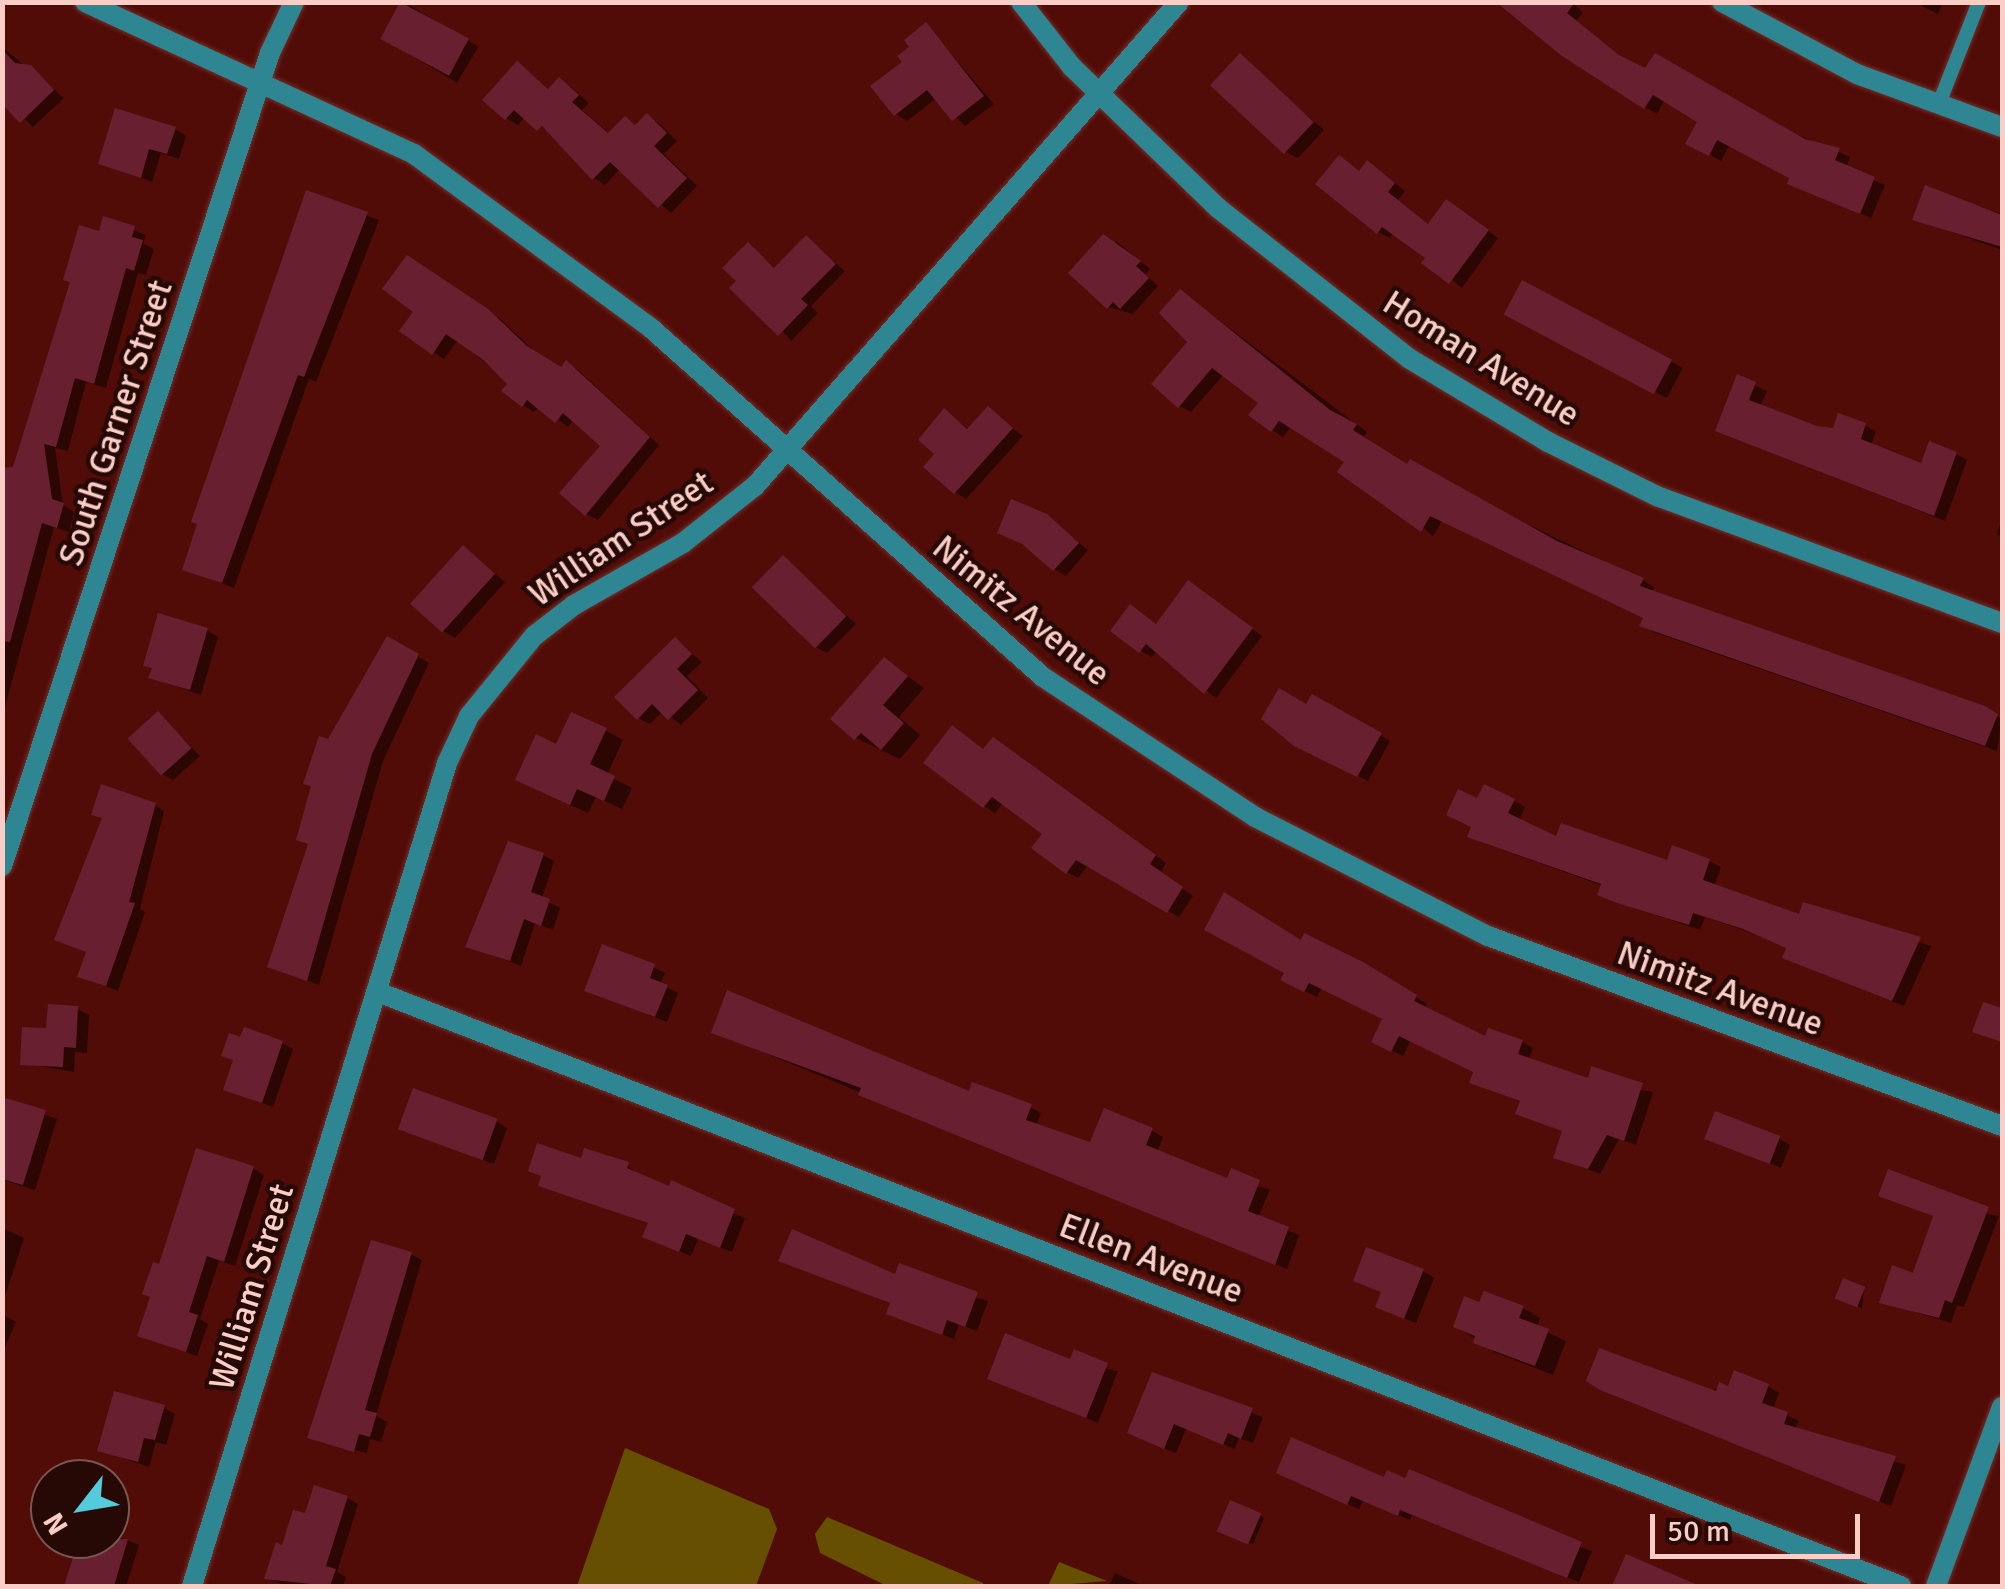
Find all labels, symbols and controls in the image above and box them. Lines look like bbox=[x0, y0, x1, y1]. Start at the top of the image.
street label: South Garner Street bbox=[50, 275, 182, 571]
street label: Homan Avenue bbox=[1375, 282, 1587, 436]
street label: William Street bbox=[521, 462, 721, 616]
street label: Nimitz Avenue bbox=[924, 527, 1118, 695]
street label: Nimitz Avenue bbox=[1611, 932, 1829, 1046]
street label: William Street bbox=[201, 1179, 303, 1395]
street label: Ellen Avenue bbox=[1053, 1205, 1249, 1313]
north arrow bbox=[30, 1459, 130, 1559]
scale bar bbox=[1655, 1494, 1865, 1556]
text: N bbox=[36, 1506, 76, 1541]
text: 50 m bbox=[1667, 1513, 1730, 1550]

